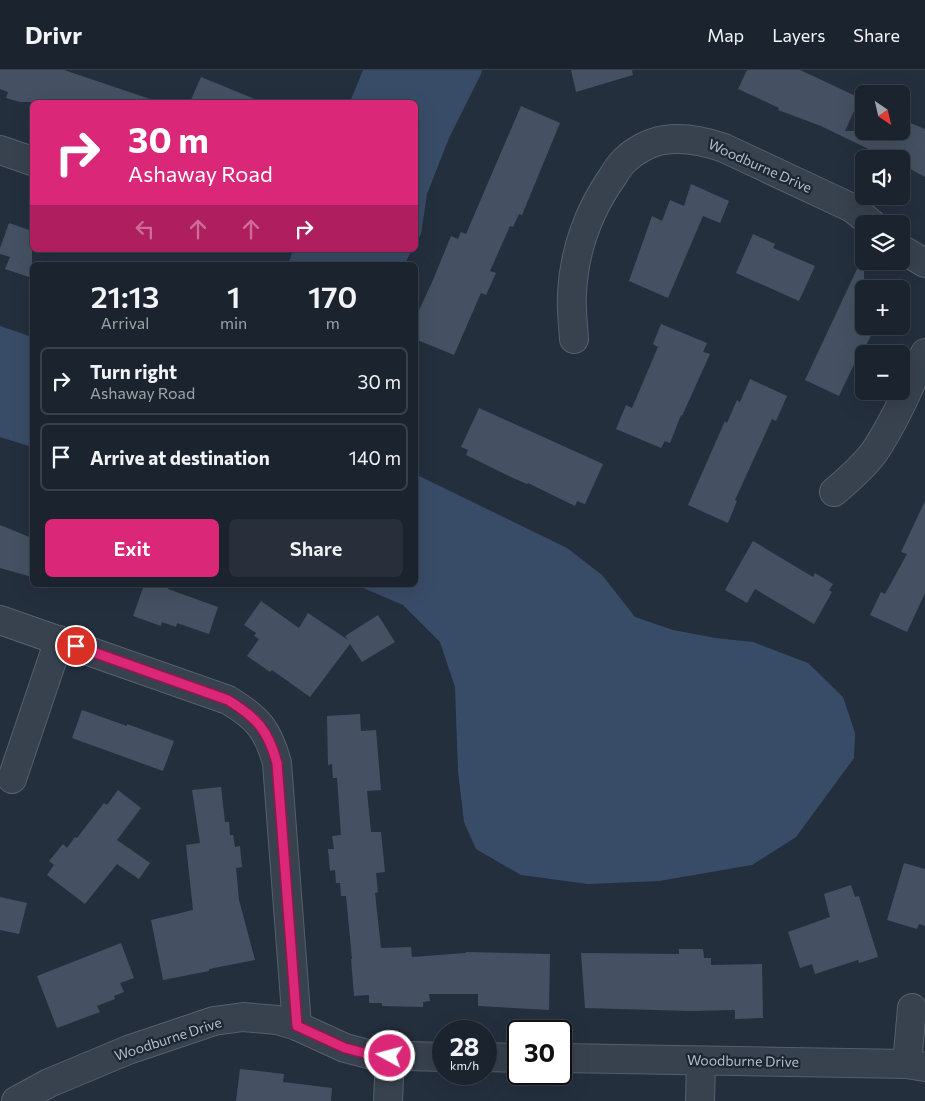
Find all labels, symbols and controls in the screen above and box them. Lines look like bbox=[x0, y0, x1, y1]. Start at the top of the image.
text: Drivr bbox=[25, 20, 82, 49]
text: Map bbox=[707, 24, 744, 46]
text: Layers bbox=[772, 24, 825, 46]
text: Share bbox=[853, 24, 900, 46]
north arrow bbox=[855, 85, 910, 140]
map controls bbox=[855, 85, 910, 400]
text: 30 m bbox=[128, 117, 209, 160]
icon: right bbox=[45, 120, 110, 185]
street label: Woodburne Drive bbox=[706, 135, 815, 196]
button: sound bbox=[855, 150, 910, 205]
text: Ashaway Road bbox=[128, 160, 273, 187]
icon: left bbox=[131, 215, 159, 243]
icon: ahead bbox=[184, 215, 212, 243]
icon: ahead bbox=[237, 215, 265, 243]
icon: right bbox=[290, 215, 318, 243]
button: layers bbox=[855, 215, 910, 270]
text: 21:13 bbox=[91, 277, 159, 314]
text: 1 bbox=[227, 277, 240, 314]
text: 170 bbox=[308, 277, 357, 314]
button: + bbox=[855, 280, 910, 335]
text: Arrival bbox=[101, 313, 149, 332]
text: min bbox=[220, 313, 247, 332]
text: m bbox=[326, 313, 340, 332]
button: − bbox=[855, 345, 910, 400]
text: Turn right bbox=[90, 360, 177, 383]
icon: right bbox=[47, 367, 75, 395]
text: 30 m bbox=[358, 370, 401, 393]
text: Ashaway Road bbox=[90, 383, 195, 402]
icon: arrive bbox=[47, 443, 75, 471]
text: Arrive at destination bbox=[90, 446, 270, 469]
text: 140 m bbox=[349, 446, 401, 469]
button: Exit bbox=[45, 519, 219, 577]
button: Share bbox=[229, 519, 403, 577]
pin bbox=[55, 625, 97, 667]
icon: arrive bbox=[62, 632, 90, 660]
street label: Woodburne Drive bbox=[112, 1013, 224, 1064]
speed limit sign: 30 bbox=[507, 1020, 572, 1085]
position arrow bbox=[363, 1029, 415, 1081]
text: 28 bbox=[450, 1031, 479, 1061]
street label: Woodburne Drive bbox=[687, 1051, 799, 1070]
text: km/h bbox=[450, 1058, 479, 1072]

